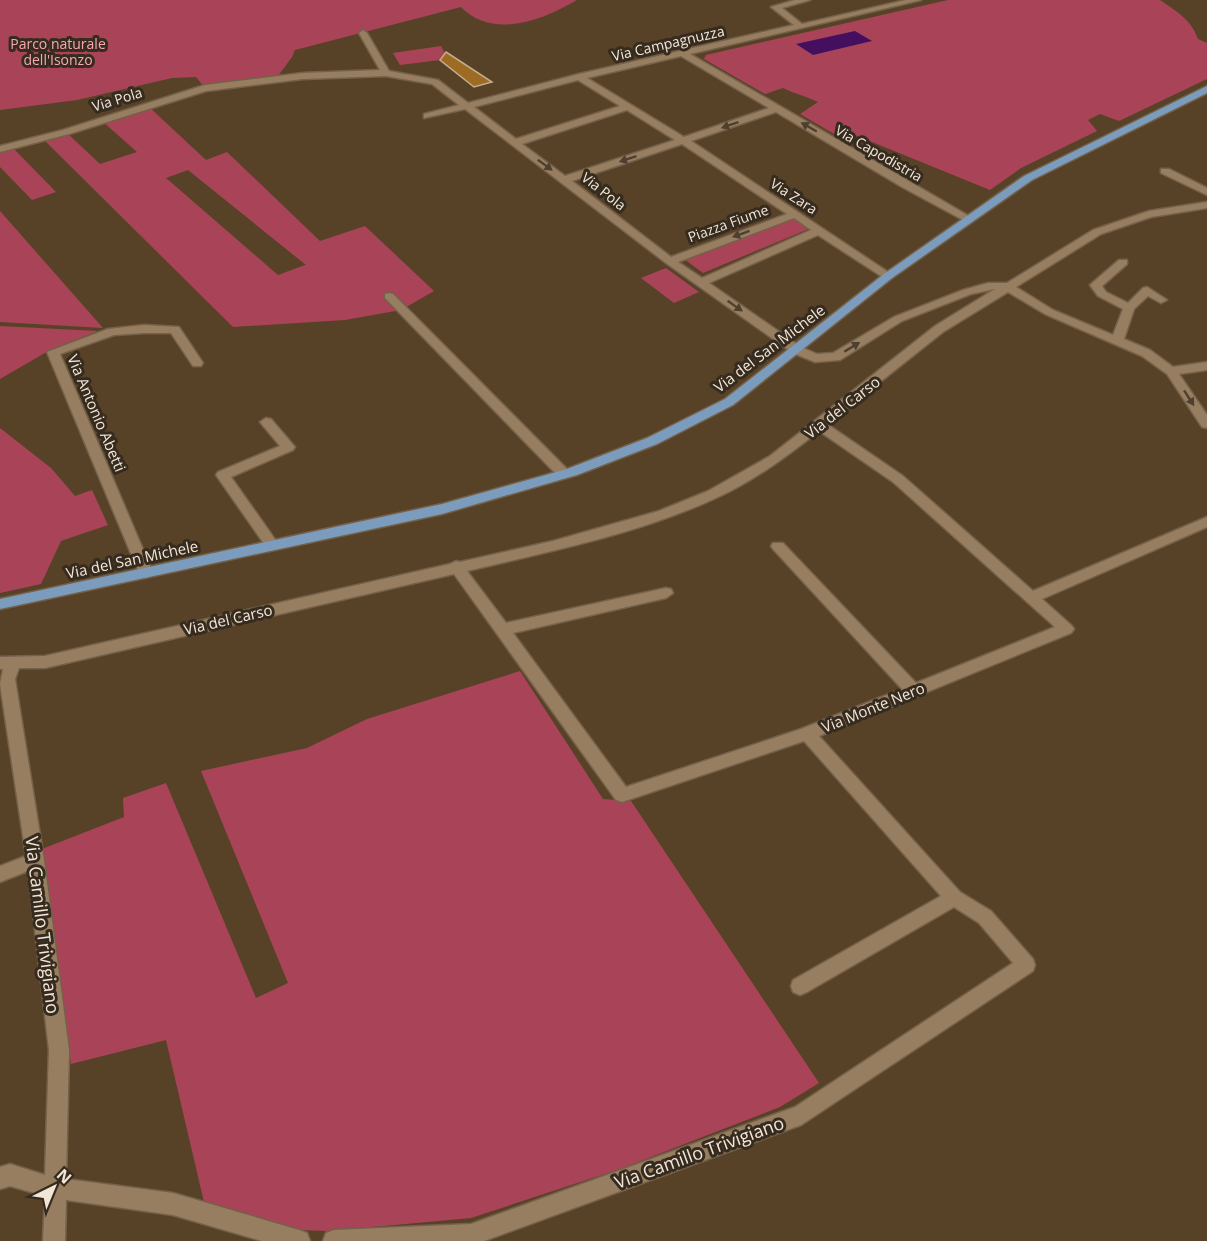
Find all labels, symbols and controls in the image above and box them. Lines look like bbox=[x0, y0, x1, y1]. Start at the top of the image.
street label: Via Campagnuzza bbox=[610, 21, 726, 65]
park label: Parco naturale dell'Isonzo bbox=[10, 34, 106, 69]
street label: Via Pola bbox=[90, 82, 144, 116]
one-way arrow bbox=[721, 120, 739, 130]
street label: Via Capodistria bbox=[832, 120, 926, 186]
one-way arrow bbox=[801, 122, 817, 133]
one-way arrow bbox=[619, 154, 637, 164]
one-way arrow bbox=[538, 159, 553, 171]
street label: Via Pola bbox=[578, 168, 630, 214]
street label: Via Zara bbox=[767, 174, 821, 218]
street label: Piazza Fiume bbox=[685, 200, 771, 246]
one-way arrow bbox=[732, 230, 750, 240]
street label: Via del San Michele bbox=[709, 300, 829, 396]
one-way arrow bbox=[727, 300, 743, 312]
one-way arrow bbox=[844, 342, 860, 353]
street label: Via Antonio Abetti bbox=[63, 351, 131, 475]
street label: Via del Carso bbox=[800, 371, 884, 443]
one-way arrow bbox=[1183, 389, 1194, 406]
street label: Via del San Michele bbox=[64, 535, 200, 583]
street label: Via del Carso bbox=[182, 599, 274, 639]
street label: Via Monte Nero bbox=[819, 677, 927, 737]
street label: Via Camillo Trivigiano bbox=[20, 835, 66, 1015]
street label: Via Camillo Trivigiano bbox=[611, 1110, 787, 1194]
north arrow bbox=[24, 1157, 84, 1217]
text: N bbox=[52, 1164, 76, 1189]

